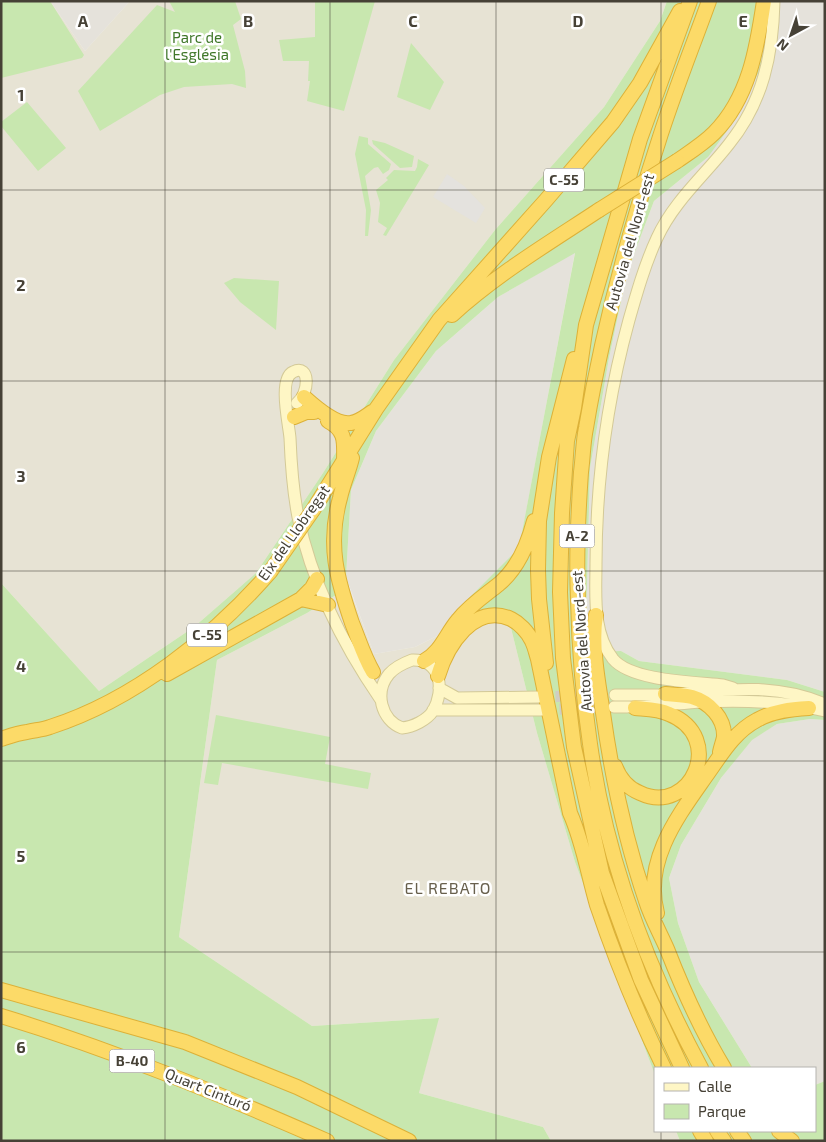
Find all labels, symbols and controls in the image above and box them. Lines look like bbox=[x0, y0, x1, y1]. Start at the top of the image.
north arrow bbox=[766, 10, 816, 60]
text: A bbox=[78, 11, 89, 30]
text: B bbox=[243, 11, 253, 30]
text: C bbox=[408, 11, 418, 30]
text: D bbox=[573, 11, 584, 30]
text: E bbox=[738, 11, 748, 30]
park label: Parc de l'Església bbox=[165, 28, 229, 63]
text: N bbox=[773, 36, 792, 55]
text: 1 bbox=[18, 85, 24, 104]
road number: C-55 bbox=[544, 168, 584, 192]
street label: Autovia del Nord-est bbox=[601, 171, 657, 312]
text: 2 bbox=[16, 275, 26, 294]
text: 3 bbox=[16, 466, 26, 485]
street label: Eix del Llobregat bbox=[253, 481, 333, 584]
road number: A-2 bbox=[560, 524, 594, 548]
street label: Autovia del Nord-est bbox=[567, 570, 595, 712]
road number: C-55 bbox=[187, 624, 227, 646]
text: 4 bbox=[16, 656, 26, 675]
text: 5 bbox=[17, 846, 26, 865]
district label: EL REBATO bbox=[405, 878, 491, 897]
text: 6 bbox=[16, 1037, 26, 1056]
road number: B-40 bbox=[110, 1050, 154, 1072]
street label: Quart Cinturó bbox=[162, 1064, 254, 1115]
legend bbox=[654, 1067, 816, 1132]
text: Calle bbox=[698, 1077, 732, 1095]
text: Parque bbox=[698, 1102, 746, 1120]

